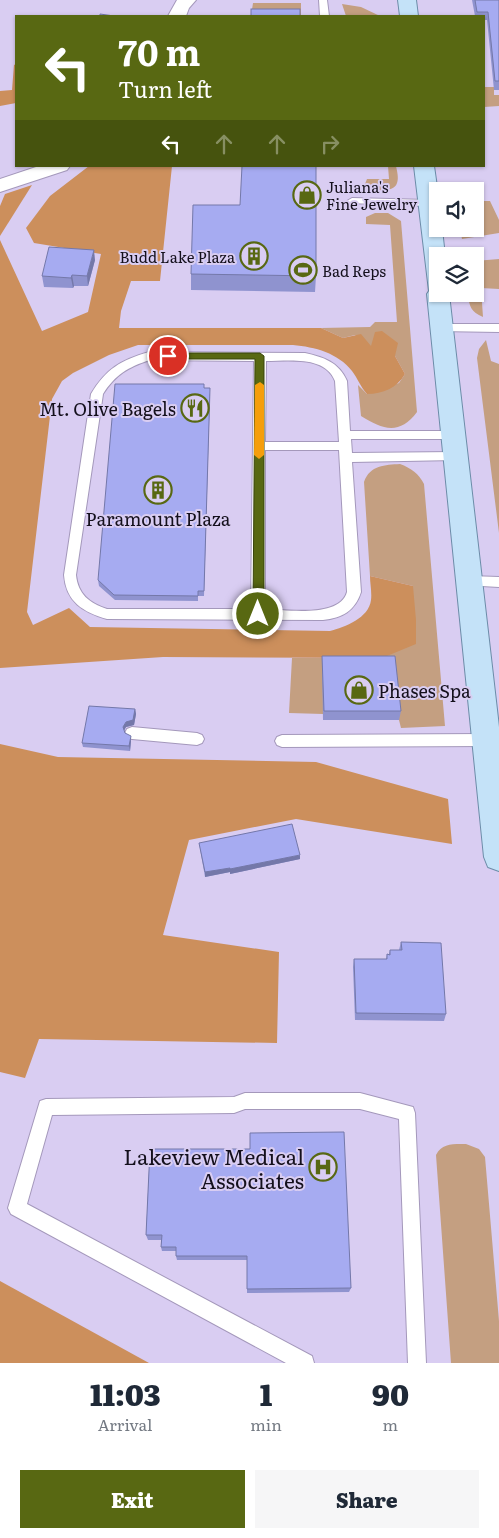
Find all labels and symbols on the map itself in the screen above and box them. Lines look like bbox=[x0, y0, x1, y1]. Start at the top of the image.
place label: Juliana's Fine Jewelry bbox=[326, 175, 417, 215]
shop icon: Juliana's Fine Jewelry bbox=[292, 180, 322, 210]
building icon: Budd Lake Plaza bbox=[239, 241, 269, 271]
place label: Budd Lake Plaza bbox=[119, 245, 236, 268]
sports icon: Bad Reps bbox=[288, 255, 318, 285]
place label: Bad Reps bbox=[322, 259, 386, 282]
pin bbox=[147, 335, 189, 377]
restaurant icon: Mt. Olive Bagels bbox=[180, 393, 210, 423]
place label: Mt. Olive Bagels bbox=[39, 395, 176, 422]
building icon: Paramount Plaza bbox=[143, 475, 173, 505]
place label: Paramount Plaza bbox=[86, 505, 231, 532]
position arrow bbox=[231, 587, 283, 639]
shop icon: Phases Spa bbox=[344, 675, 374, 705]
place label: Phases Spa bbox=[378, 677, 471, 704]
place label: Lakeview Medical Associates bbox=[124, 1140, 304, 1195]
hospital icon: Lakeview Medical Associates bbox=[308, 1152, 338, 1182]

